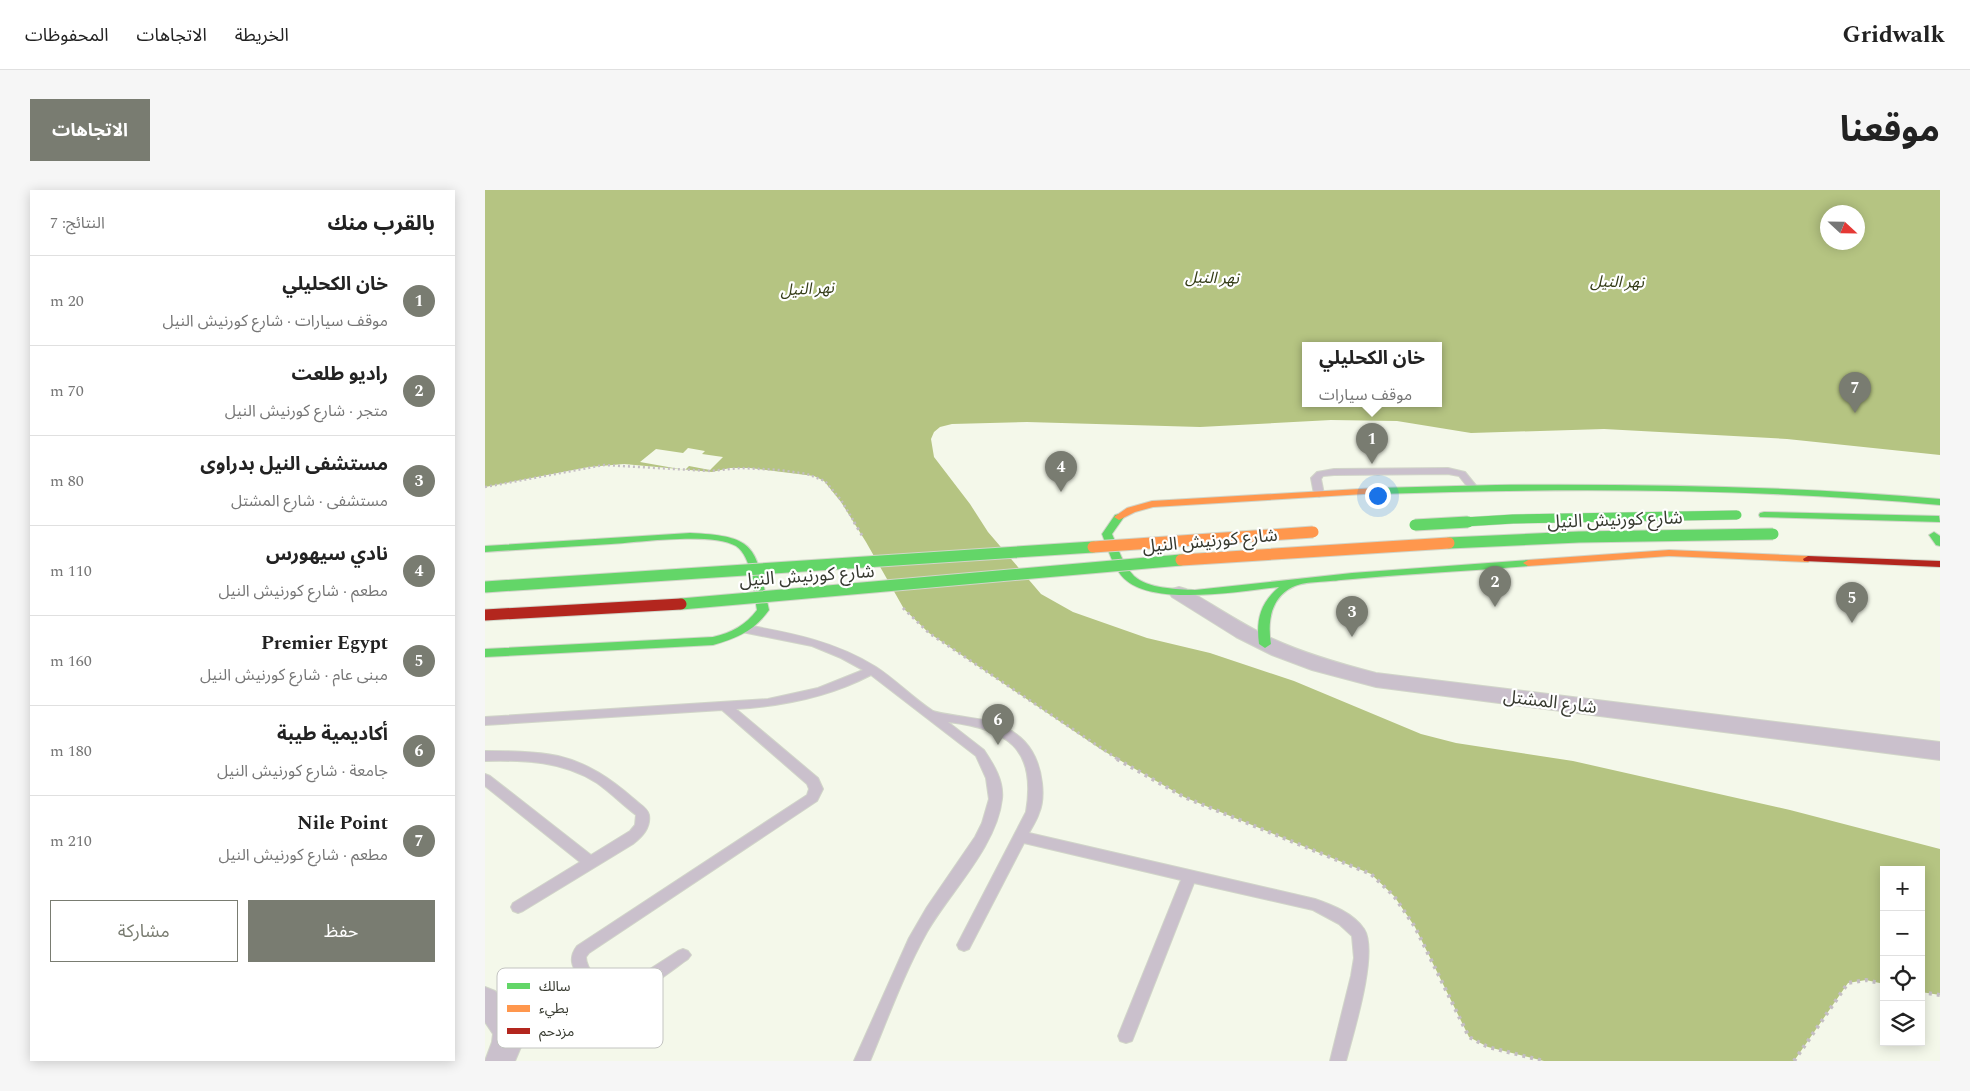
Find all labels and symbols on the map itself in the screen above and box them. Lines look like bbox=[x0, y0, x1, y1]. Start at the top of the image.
north arrow bbox=[1820, 205, 1865, 250]
water label: نهر النيل bbox=[1185, 266, 1241, 290]
water label: نهر النيل bbox=[1590, 270, 1646, 294]
water label: نهر النيل bbox=[780, 276, 836, 302]
pin: 7 bbox=[1839, 372, 1871, 413]
pin: 1 bbox=[1356, 423, 1388, 464]
pin: 4 bbox=[1045, 451, 1077, 492]
your location bbox=[1365, 483, 1391, 509]
street label: شارع كورنيش النيل bbox=[1547, 504, 1683, 536]
street label: شارع كورنيش النيل bbox=[1141, 522, 1279, 560]
street label: شارع كورنيش النيل bbox=[738, 558, 876, 594]
pin: 2 bbox=[1479, 566, 1511, 607]
pin: 5 bbox=[1836, 582, 1868, 623]
pin: 3 bbox=[1336, 596, 1368, 637]
street label: شارع المشتل bbox=[1502, 683, 1598, 721]
pin: 6 bbox=[982, 704, 1014, 745]
legend bbox=[497, 968, 663, 1048]
text: سالك bbox=[539, 976, 571, 997]
text: بطيء bbox=[539, 998, 569, 1019]
text: مزدحم bbox=[539, 1021, 574, 1042]

